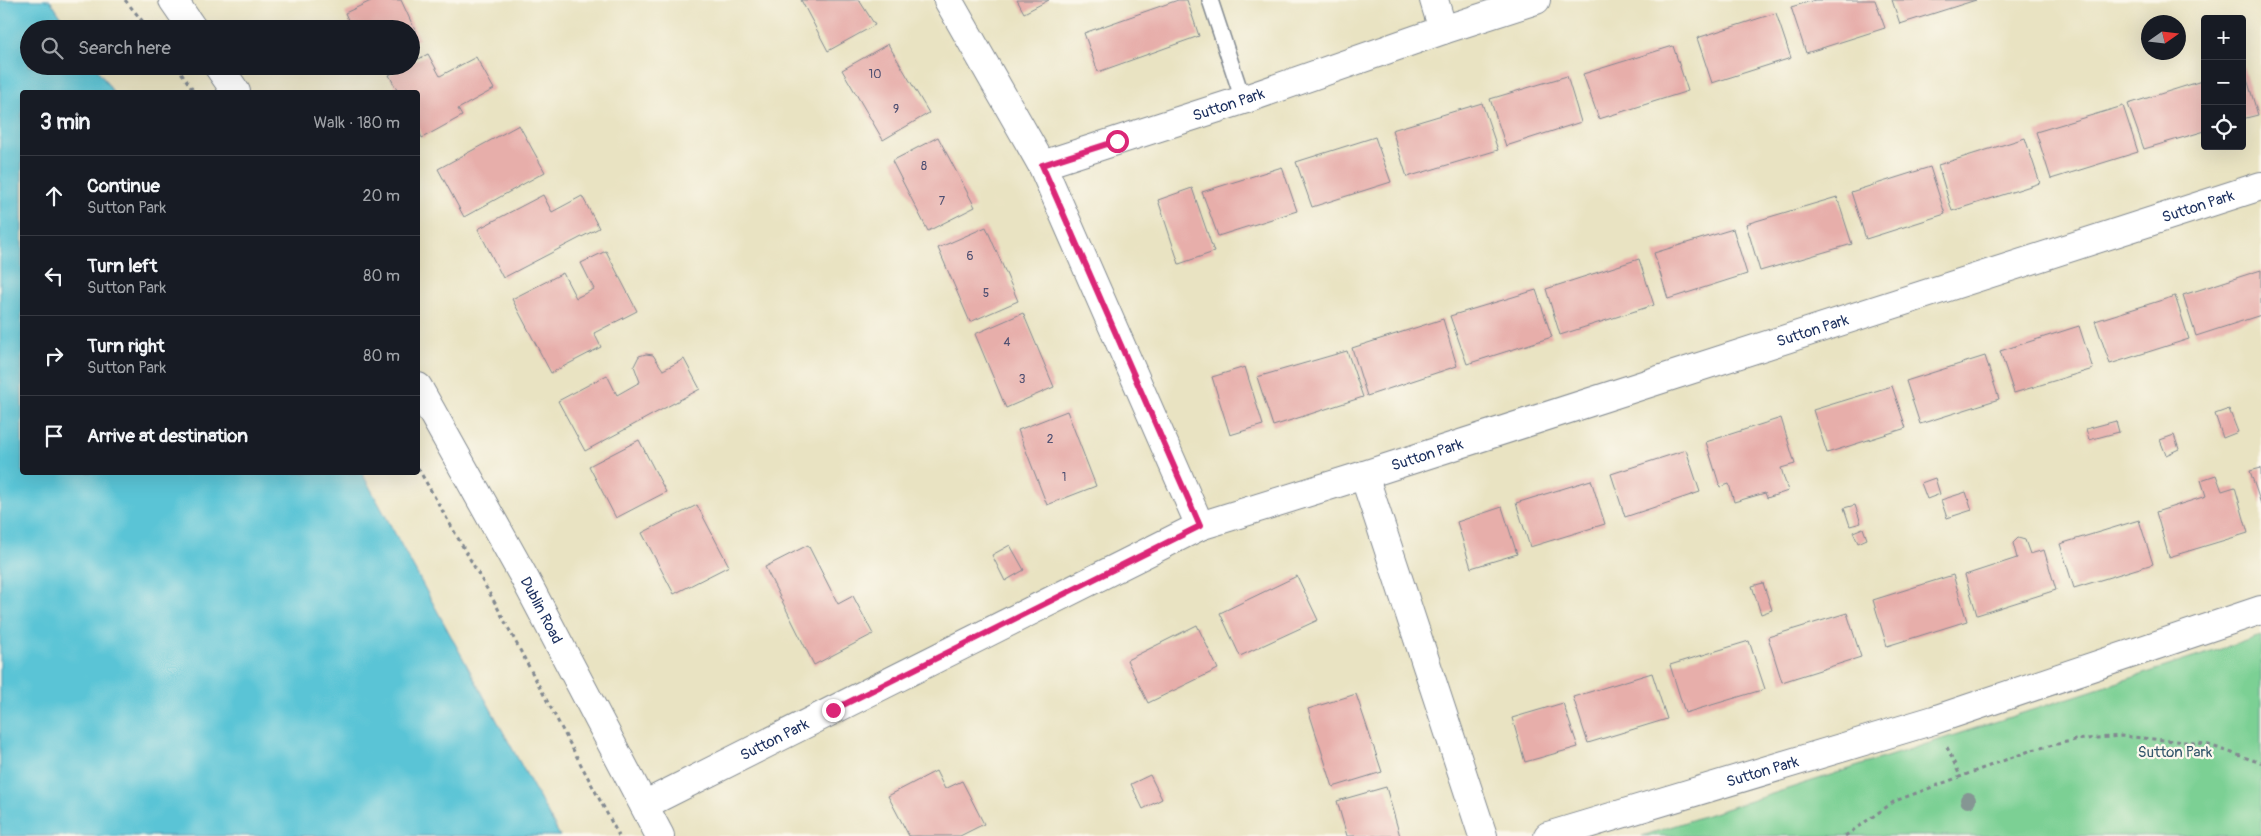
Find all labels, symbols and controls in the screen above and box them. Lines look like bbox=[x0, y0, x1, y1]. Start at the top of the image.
north arrow bbox=[2141, 15, 2186, 60]
map controls bbox=[2201, 15, 2246, 150]
button: + bbox=[2201, 15, 2246, 60]
search box bbox=[20, 20, 420, 75]
icon: search bbox=[38, 34, 66, 62]
text: Search here bbox=[78, 36, 171, 60]
button: − bbox=[2201, 60, 2246, 105]
house number: 10 bbox=[869, 67, 881, 82]
street label: Sutton Park bbox=[1190, 84, 1268, 126]
house number: 9 bbox=[893, 102, 899, 117]
button: locate bbox=[2201, 105, 2246, 150]
text: 3 min bbox=[40, 109, 90, 136]
text: Walk · 180 m bbox=[313, 113, 400, 133]
route start bbox=[1106, 130, 1129, 153]
house number: 8 bbox=[921, 159, 927, 174]
text: Continue bbox=[87, 174, 160, 198]
icon: ahead bbox=[40, 182, 68, 210]
text: 20 m bbox=[362, 186, 400, 206]
street label: Sutton Park bbox=[2160, 186, 2237, 227]
house number: 7 bbox=[939, 194, 946, 209]
text: Sutton Park bbox=[87, 198, 166, 218]
house number: 6 bbox=[967, 249, 974, 264]
text: Turn left bbox=[87, 254, 157, 278]
icon: left bbox=[40, 262, 68, 290]
text: 80 m bbox=[363, 266, 400, 286]
text: Sutton Park bbox=[87, 278, 166, 298]
house number: 5 bbox=[983, 286, 989, 301]
street label: Sutton Park bbox=[1774, 310, 1852, 351]
text: Turn right bbox=[87, 334, 165, 358]
house number: 4 bbox=[1004, 335, 1011, 350]
icon: right bbox=[40, 342, 68, 370]
text: 80 m bbox=[363, 346, 400, 366]
text: Sutton Park bbox=[87, 358, 166, 378]
house number: 3 bbox=[1019, 372, 1026, 387]
icon: arrive bbox=[40, 422, 68, 450]
text: Arrive at destination bbox=[87, 424, 248, 448]
house number: 2 bbox=[1047, 432, 1054, 447]
street label: Sutton Park bbox=[1389, 435, 1466, 476]
house number: 1 bbox=[1062, 470, 1066, 485]
street label: Dublin Road bbox=[516, 574, 566, 647]
route end bbox=[822, 699, 845, 722]
street label: Sutton Park bbox=[737, 714, 813, 765]
park label: Sutton Park bbox=[2138, 743, 2213, 762]
street label: Sutton Park bbox=[1724, 752, 1802, 792]

